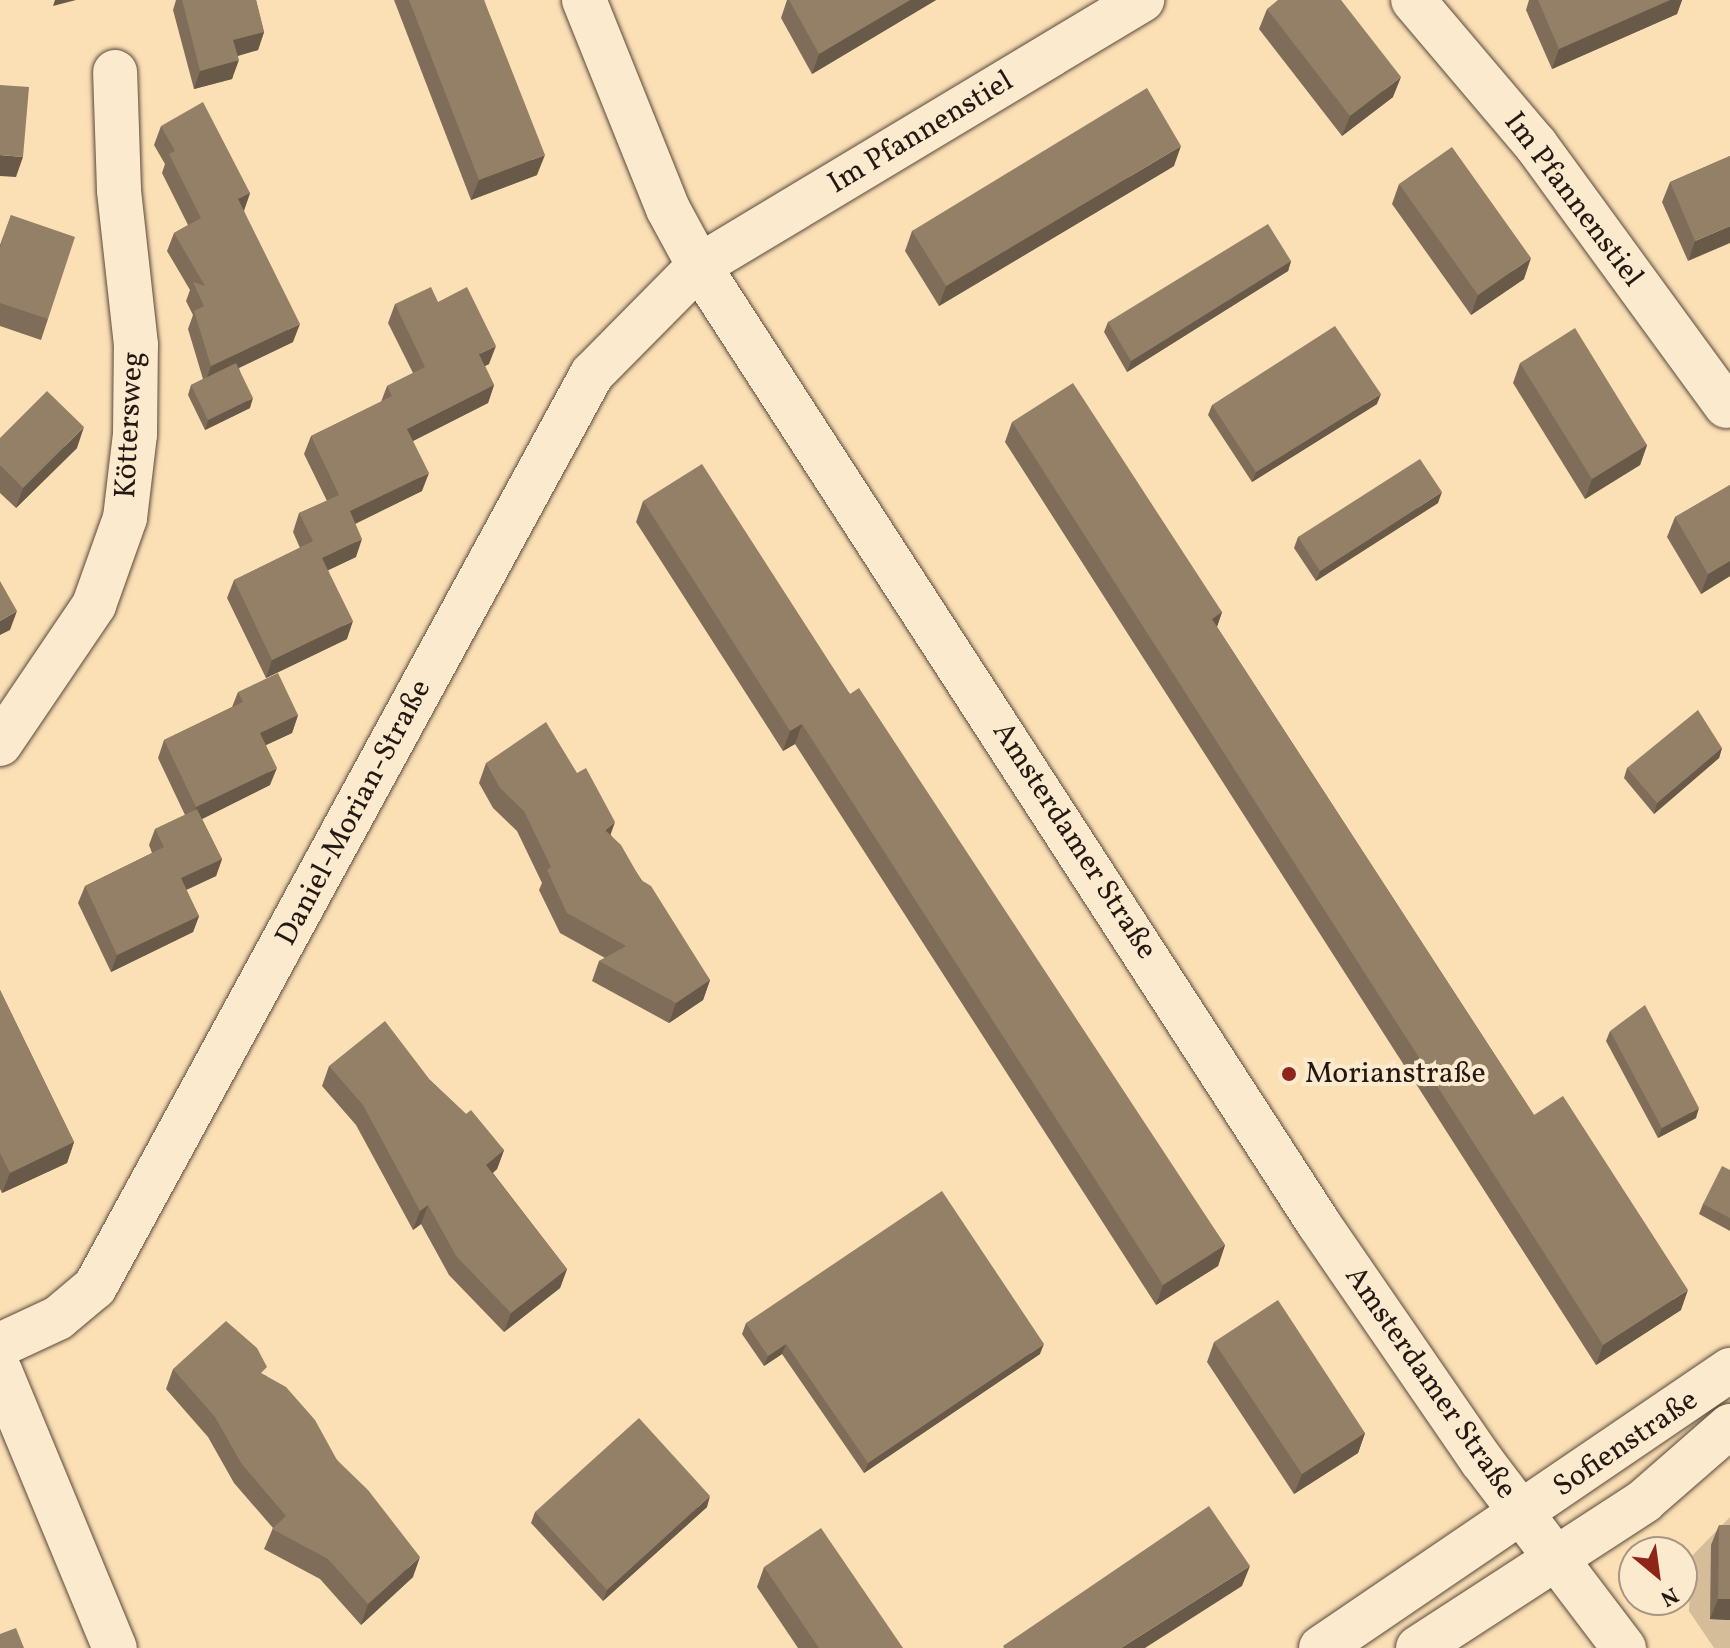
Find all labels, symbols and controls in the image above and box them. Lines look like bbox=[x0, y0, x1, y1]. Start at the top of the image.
street label: Im Pfannenstiel bbox=[822, 64, 1020, 202]
street label: Im Pfannenstiel bbox=[1496, 106, 1650, 294]
street label: Köttersweg bbox=[108, 351, 152, 499]
street label: Daniel-Morian-Straße bbox=[269, 674, 439, 952]
street label: Amsterdamer Straße bbox=[984, 716, 1164, 966]
place label: Morianstraße bbox=[1305, 1056, 1486, 1092]
marker: Morianstraße bbox=[1280, 1065, 1298, 1083]
street label: Amsterdamer Straße bbox=[1336, 1260, 1524, 1506]
street label: Sofienstraße bbox=[1547, 1383, 1705, 1505]
north arrow bbox=[1618, 1536, 1698, 1616]
text: N bbox=[1654, 1578, 1683, 1613]

